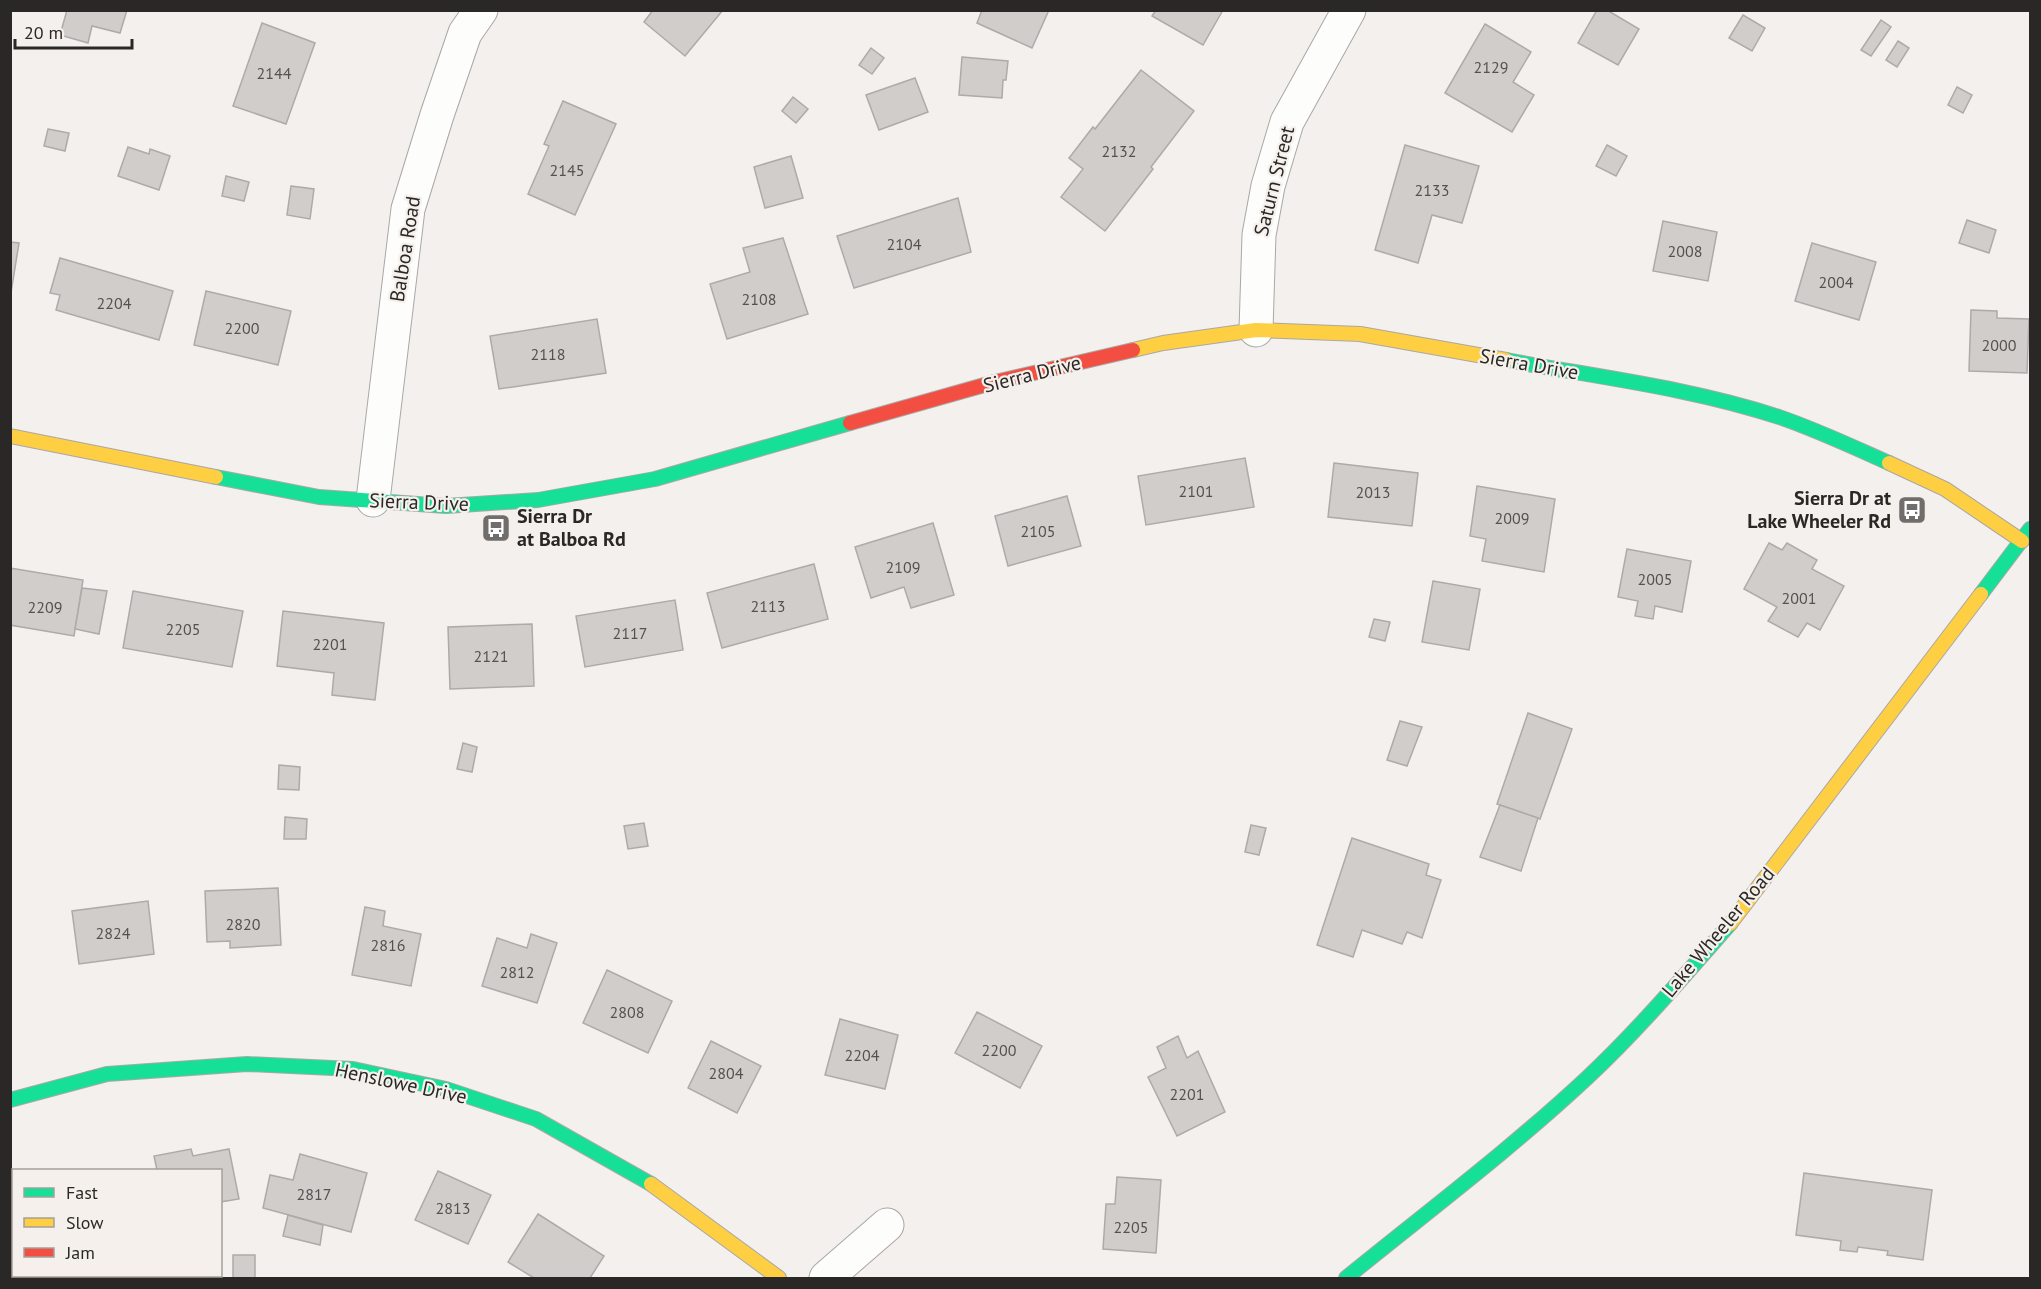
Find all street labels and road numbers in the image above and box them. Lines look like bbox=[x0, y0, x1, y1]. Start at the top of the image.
street label: Saturn Street bbox=[1248, 123, 1300, 239]
street label: Balboa Road bbox=[384, 194, 426, 304]
street label: Sierra Drive bbox=[1478, 343, 1580, 385]
street label: Sierra Drive bbox=[980, 349, 1084, 399]
street label: Sierra Drive bbox=[369, 487, 469, 517]
street label: Lake Wheeler Road bbox=[1656, 861, 1780, 1003]
street label: Henslowe Drive bbox=[333, 1056, 469, 1110]

